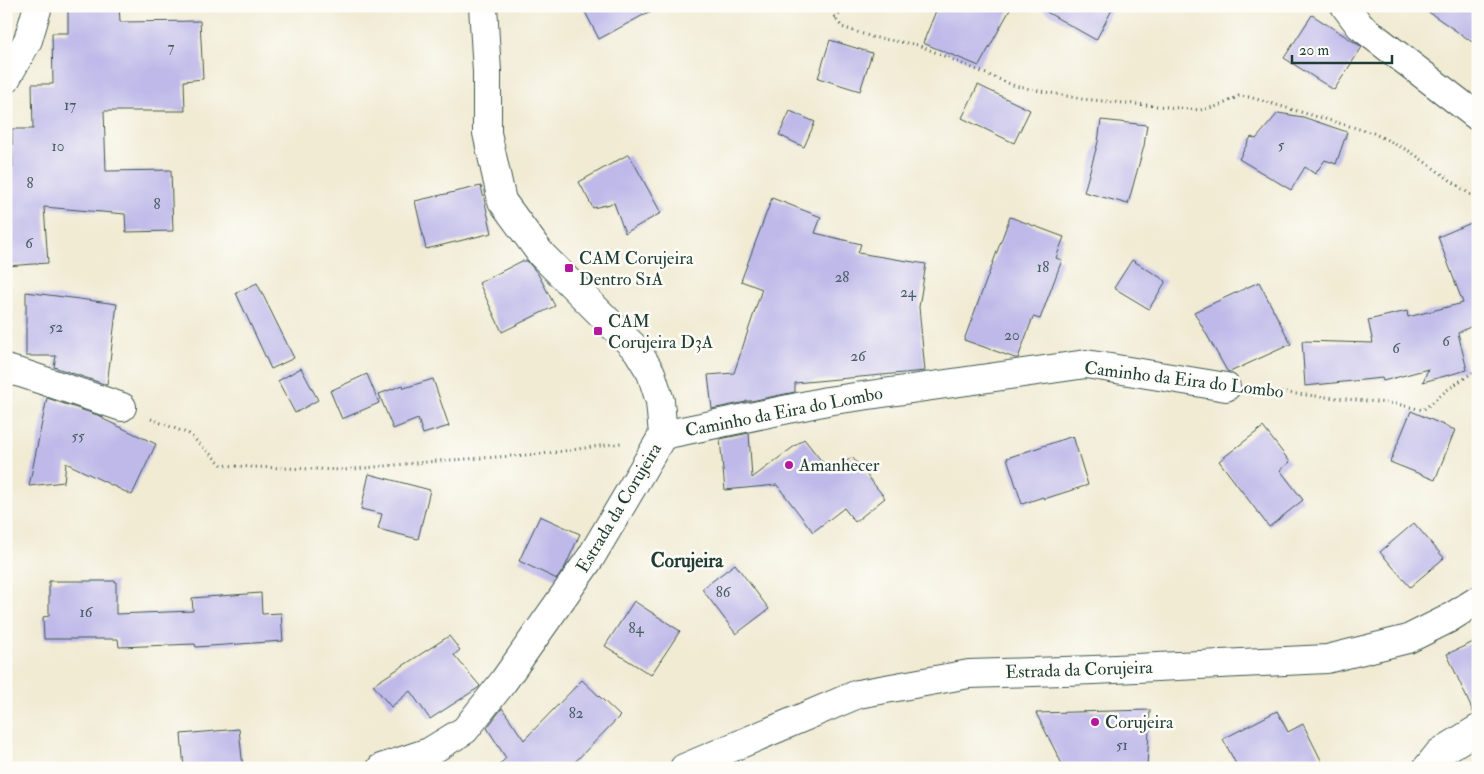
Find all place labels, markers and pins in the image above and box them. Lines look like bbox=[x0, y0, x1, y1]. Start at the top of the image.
place label: CAM Corujeira Dentro S1A bbox=[579, 247, 694, 291]
marker: CAM Corujeira Dentro S1A bbox=[563, 262, 575, 274]
place label: CAM Corujeira D3A bbox=[608, 310, 714, 354]
marker: CAM Corujeira D3A bbox=[592, 325, 604, 337]
place label: Amanhecer bbox=[798, 454, 880, 477]
marker: Amanhecer bbox=[783, 459, 795, 471]
place label: Corujeira bbox=[1105, 711, 1174, 734]
marker: Corujeira bbox=[1089, 716, 1101, 728]

